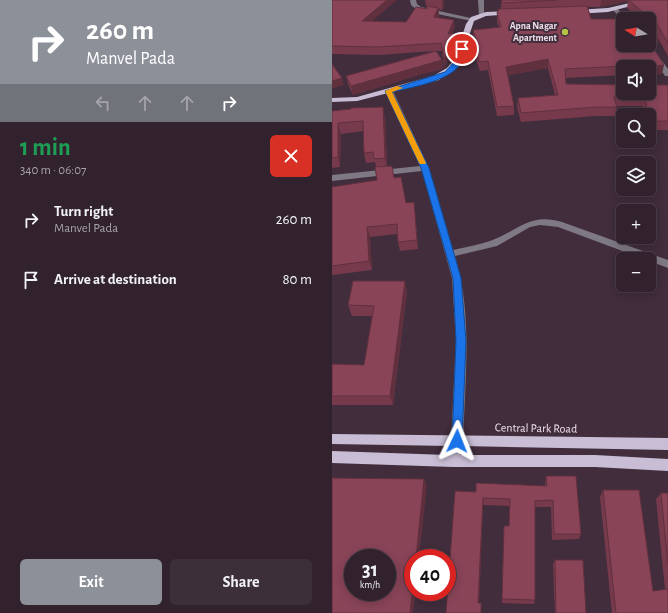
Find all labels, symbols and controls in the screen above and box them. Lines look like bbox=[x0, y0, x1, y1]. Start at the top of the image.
north arrow bbox=[616, 12, 656, 52]
map controls bbox=[616, 12, 656, 292]
icon: right bbox=[20, 16, 72, 68]
text: 260 m bbox=[86, 17, 154, 45]
place label: Apna Nagar Apartment bbox=[510, 21, 558, 43]
marker: Apna Nagar Apartment bbox=[560, 27, 570, 37]
pin bbox=[445, 32, 479, 66]
icon: arrive bbox=[451, 38, 473, 60]
text: Manvel Pada bbox=[86, 50, 175, 68]
button: sound bbox=[616, 60, 656, 100]
icon: left bbox=[92, 92, 114, 114]
icon: ahead bbox=[134, 92, 156, 114]
icon: ahead bbox=[176, 92, 198, 114]
icon: right bbox=[218, 92, 240, 114]
button: search bbox=[616, 108, 656, 148]
button: close bbox=[270, 135, 312, 177]
text: 1 min bbox=[20, 136, 71, 160]
button: layers bbox=[616, 156, 656, 196]
text: 340 m · 06:07 bbox=[20, 164, 87, 177]
text: Turn right bbox=[54, 204, 113, 219]
button: + bbox=[616, 204, 656, 244]
icon: right bbox=[20, 209, 42, 231]
text: 260 m bbox=[276, 212, 312, 227]
text: Manvel Pada bbox=[54, 222, 118, 235]
button: − bbox=[616, 252, 656, 292]
icon: arrive bbox=[20, 269, 42, 291]
text: Arrive at destination bbox=[54, 272, 177, 287]
text: 80 m bbox=[282, 272, 312, 287]
position arrow bbox=[436, 420, 478, 462]
street label: Central Park Road bbox=[495, 421, 577, 435]
speed limit sign: 40 bbox=[404, 549, 456, 601]
button: Exit bbox=[20, 559, 162, 605]
button: Share bbox=[170, 559, 312, 605]
text: 31 bbox=[362, 560, 378, 580]
text: km/h bbox=[360, 580, 380, 590]

